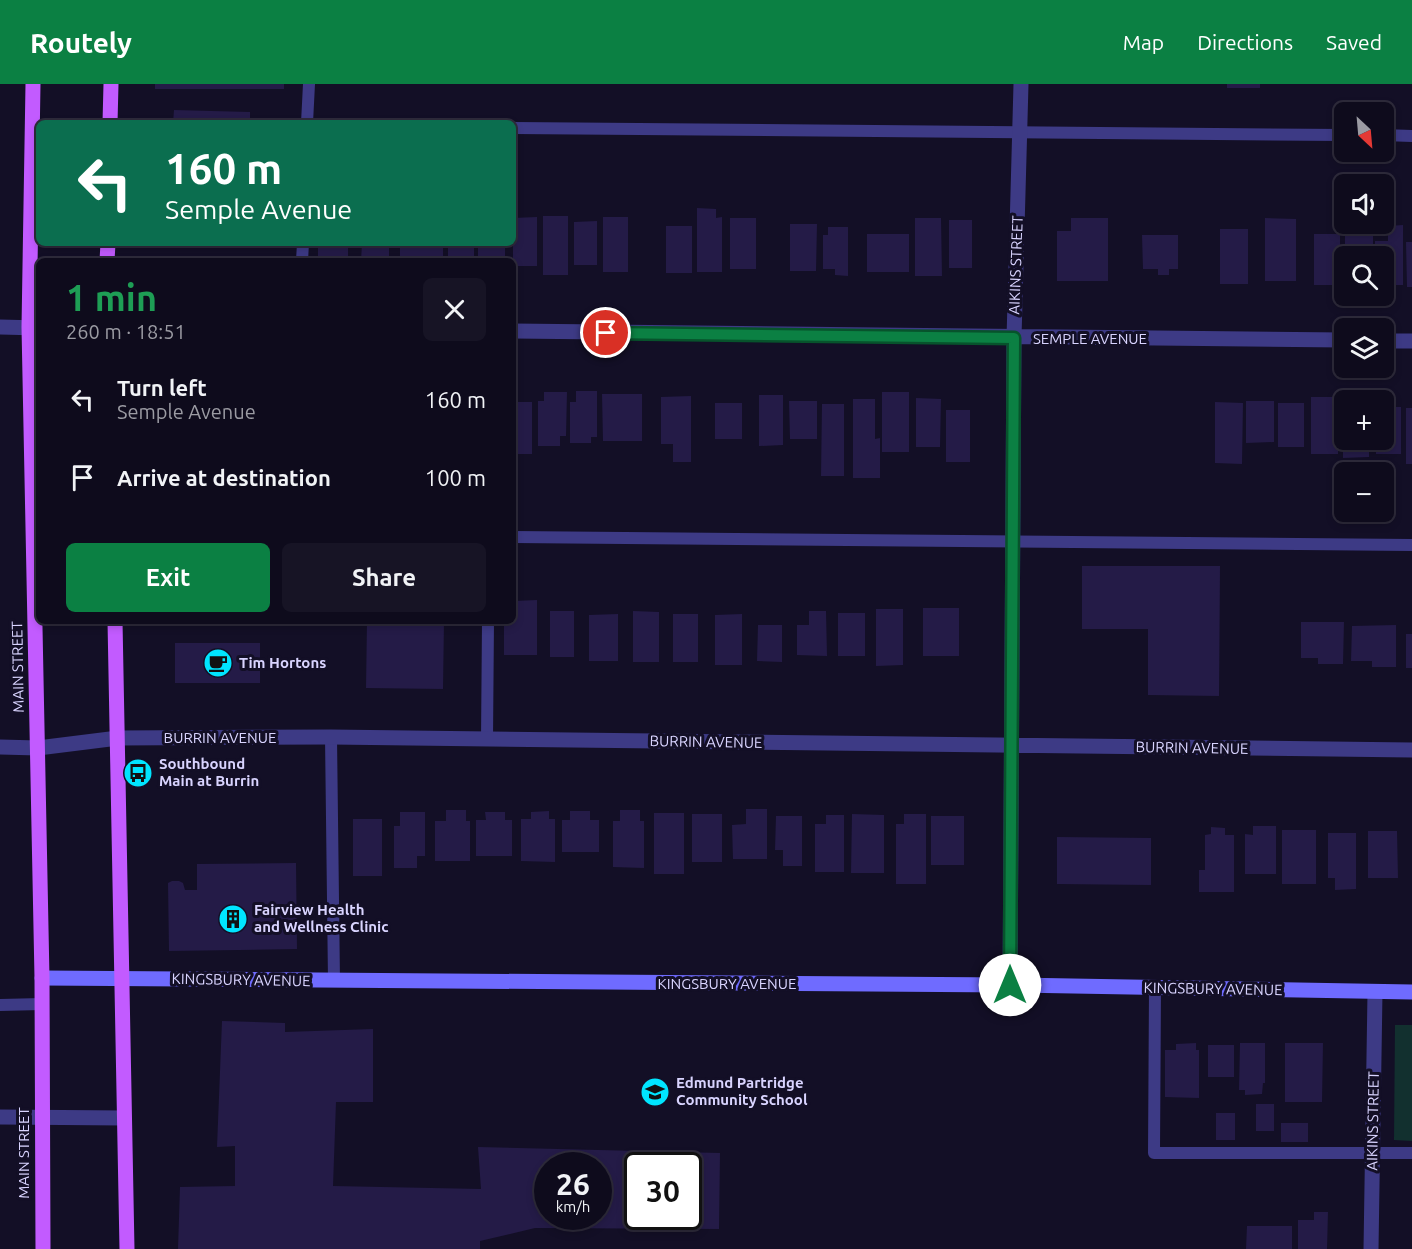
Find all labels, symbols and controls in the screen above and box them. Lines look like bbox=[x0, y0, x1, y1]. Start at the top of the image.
text: Routely bbox=[30, 27, 132, 58]
text: Map bbox=[1123, 30, 1164, 54]
text: Directions bbox=[1197, 30, 1293, 54]
text: Saved bbox=[1326, 30, 1382, 54]
north arrow bbox=[1334, 102, 1394, 162]
map controls bbox=[1334, 102, 1394, 522]
icon: left bbox=[66, 144, 144, 222]
text: 160 m bbox=[165, 145, 282, 192]
button: sound bbox=[1334, 174, 1394, 234]
text: Semple Avenue bbox=[165, 194, 352, 224]
street label: AIKINS STREET bbox=[1005, 214, 1026, 315]
button: search bbox=[1334, 246, 1394, 306]
text: 1 min bbox=[66, 277, 157, 318]
button: close bbox=[423, 278, 486, 341]
pin bbox=[580, 307, 631, 358]
icon: arrive bbox=[589, 316, 622, 349]
button: layers bbox=[1334, 318, 1394, 378]
text: 260 m · 18:51 bbox=[66, 320, 186, 343]
street label: SEMPLE AVENUE bbox=[1033, 330, 1147, 347]
text: Turn left bbox=[117, 375, 207, 400]
icon: left bbox=[66, 383, 99, 416]
text: 160 m bbox=[425, 387, 486, 412]
button: + bbox=[1334, 390, 1394, 450]
text: Semple Avenue bbox=[117, 400, 256, 423]
icon: arrive bbox=[66, 461, 99, 494]
button: − bbox=[1334, 462, 1394, 522]
text: Arrive at destination bbox=[117, 465, 331, 490]
text: 100 m bbox=[425, 465, 486, 490]
button: Exit bbox=[66, 543, 270, 612]
button: Share bbox=[282, 543, 486, 612]
street label: MAIN STREET bbox=[8, 620, 27, 713]
cafe icon: Tim Hortons bbox=[202, 647, 234, 679]
place label: Tim Hortons bbox=[239, 654, 326, 671]
street label: BURRIN AVENUE bbox=[164, 729, 276, 746]
street label: BURRIN AVENUE bbox=[649, 732, 763, 751]
street label: BURRIN AVENUE bbox=[1135, 738, 1249, 757]
place label: Southbound Main at Burrin bbox=[159, 755, 259, 789]
bus stop icon: Southbound Main at Burrin bbox=[122, 757, 154, 789]
place label: Fairview Health and Wellness Clinic bbox=[254, 901, 389, 935]
building icon: Fairview Health and Wellness Clinic bbox=[217, 903, 249, 935]
position arrow bbox=[978, 953, 1042, 1017]
street label: KINGSBURY AVENUE bbox=[171, 970, 311, 989]
street label: KINGSBURY AVENUE bbox=[658, 975, 796, 992]
street label: KINGSBURY AVENUE bbox=[1143, 979, 1283, 998]
street label: AIKINS STREET bbox=[1363, 1071, 1382, 1171]
place label: Edmund Partridge Community School bbox=[676, 1074, 808, 1108]
school or university icon: Edmund Partridge Community School bbox=[639, 1076, 671, 1108]
street label: MAIN STREET bbox=[15, 1107, 32, 1199]
speed limit sign: 30 bbox=[624, 1152, 702, 1230]
text: 26 bbox=[556, 1167, 590, 1201]
text: km/h bbox=[556, 1198, 590, 1215]

